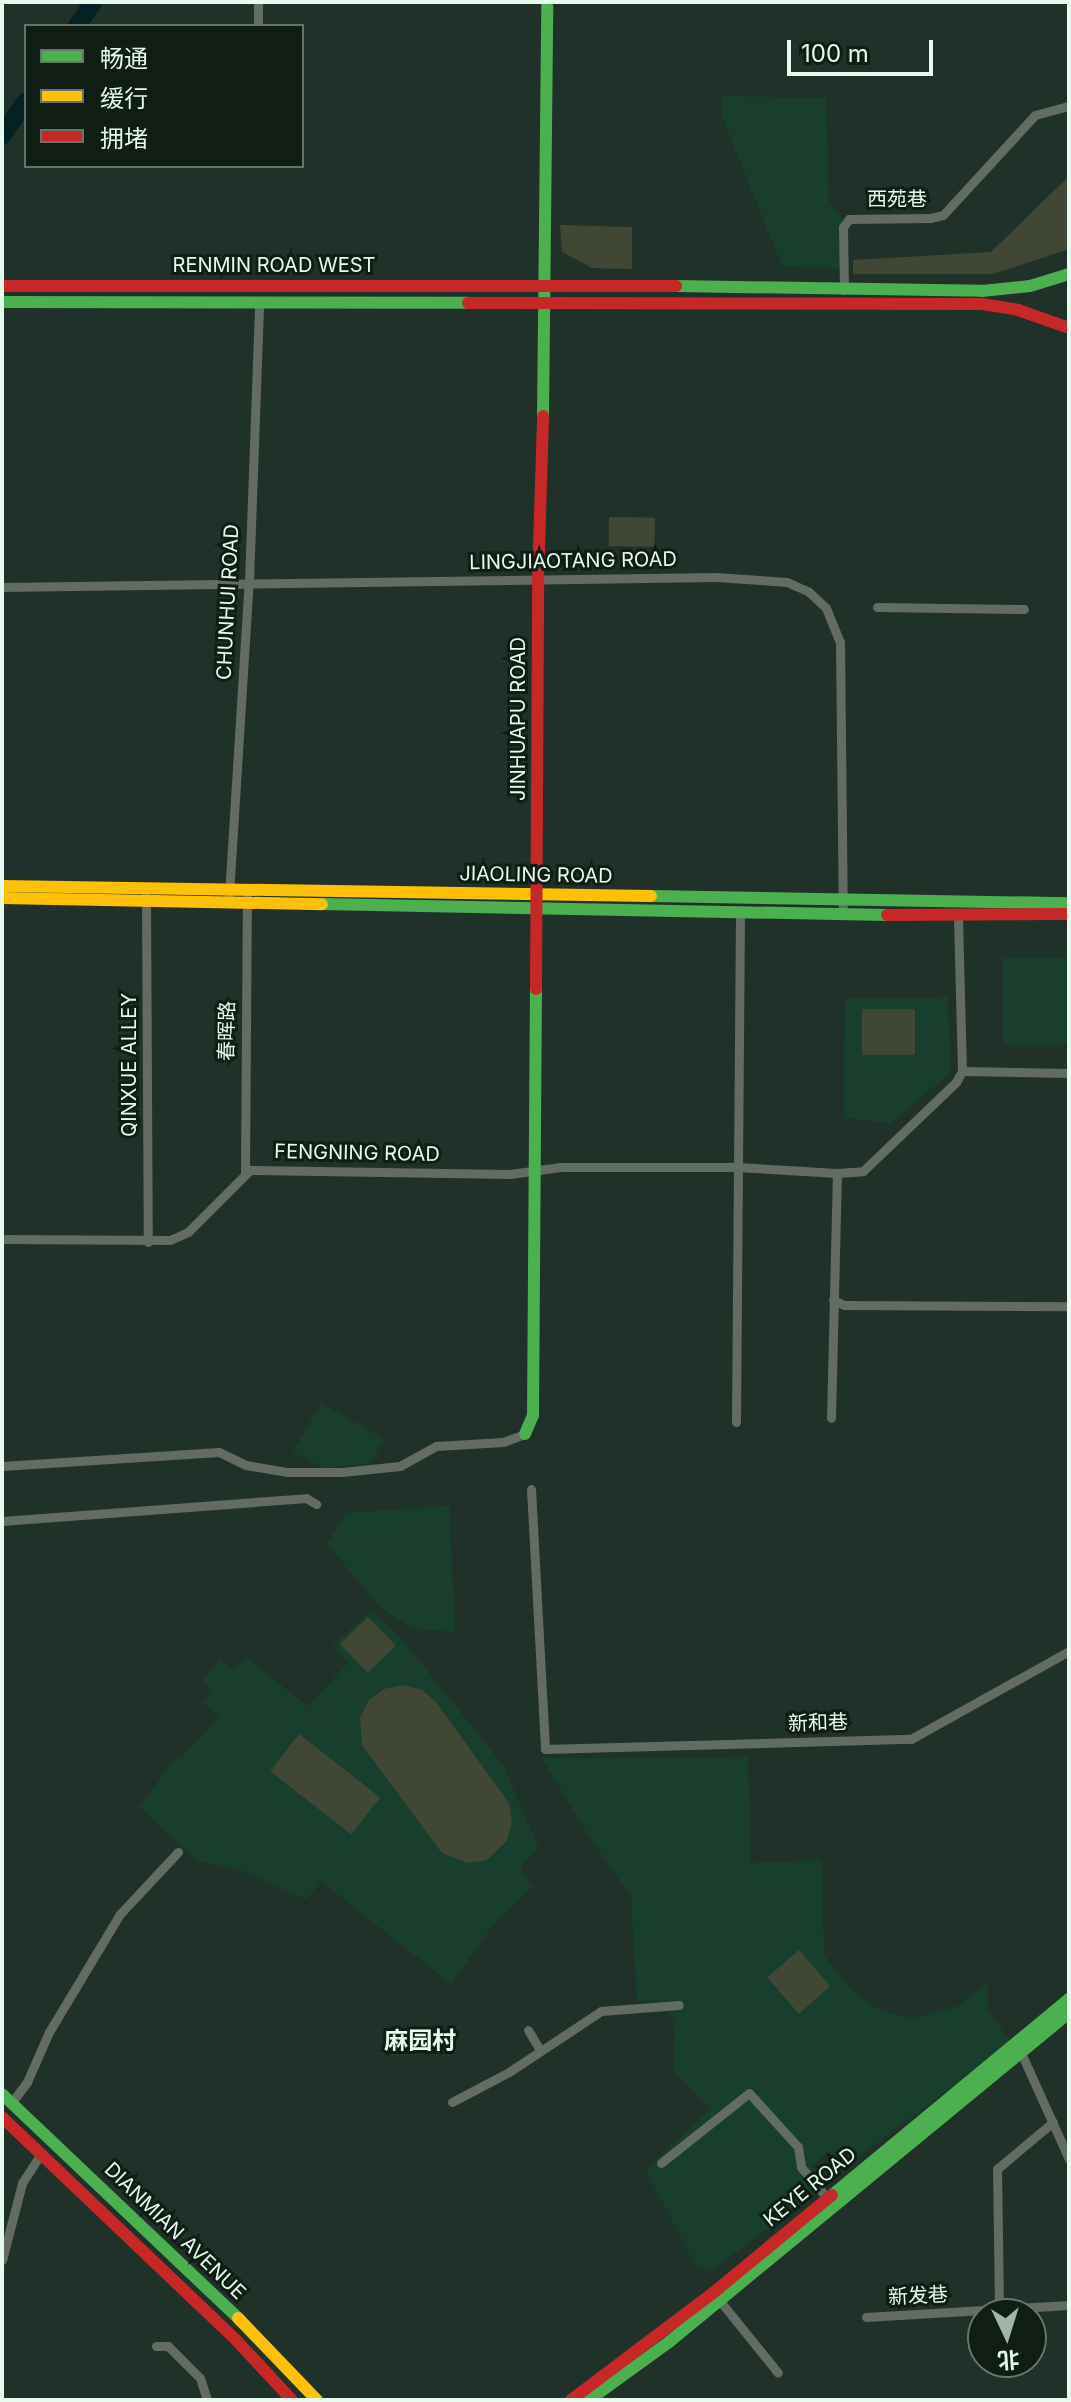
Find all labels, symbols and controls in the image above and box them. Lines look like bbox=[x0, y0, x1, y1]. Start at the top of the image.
legend bbox=[24, 24, 304, 168]
scale bar bbox=[791, 24, 937, 74]
text: 100 m bbox=[801, 39, 869, 68]
text: 畅通 bbox=[100, 44, 148, 73]
text: 缓行 bbox=[100, 84, 148, 113]
text: 拥堵 bbox=[100, 124, 148, 153]
street label: 西苑巷 bbox=[867, 187, 927, 211]
street label: RENMIN ROAD WEST bbox=[173, 253, 375, 277]
street label: CHUNHUI ROAD bbox=[212, 524, 244, 680]
street label: LINGJIAOTANG ROAD bbox=[469, 547, 677, 575]
street label: JINHUAPU ROAD bbox=[506, 637, 530, 801]
street label: JIAOLING ROAD bbox=[459, 862, 613, 888]
street label: QINXUE ALLEY bbox=[117, 993, 141, 1137]
street label: 春晖路 bbox=[214, 1001, 240, 1061]
street label: FENGNING ROAD bbox=[274, 1140, 440, 1166]
street label: 新和巷 bbox=[788, 1710, 848, 1736]
district label: 麻园村 bbox=[384, 2027, 456, 2055]
street label: KEYE ROAD bbox=[759, 2142, 861, 2232]
street label: DIANMIAN AVENUE bbox=[99, 2157, 251, 2305]
street label: 新发巷 bbox=[887, 2282, 949, 2310]
north arrow bbox=[967, 2298, 1047, 2378]
text: 北 bbox=[997, 2346, 1020, 2374]

